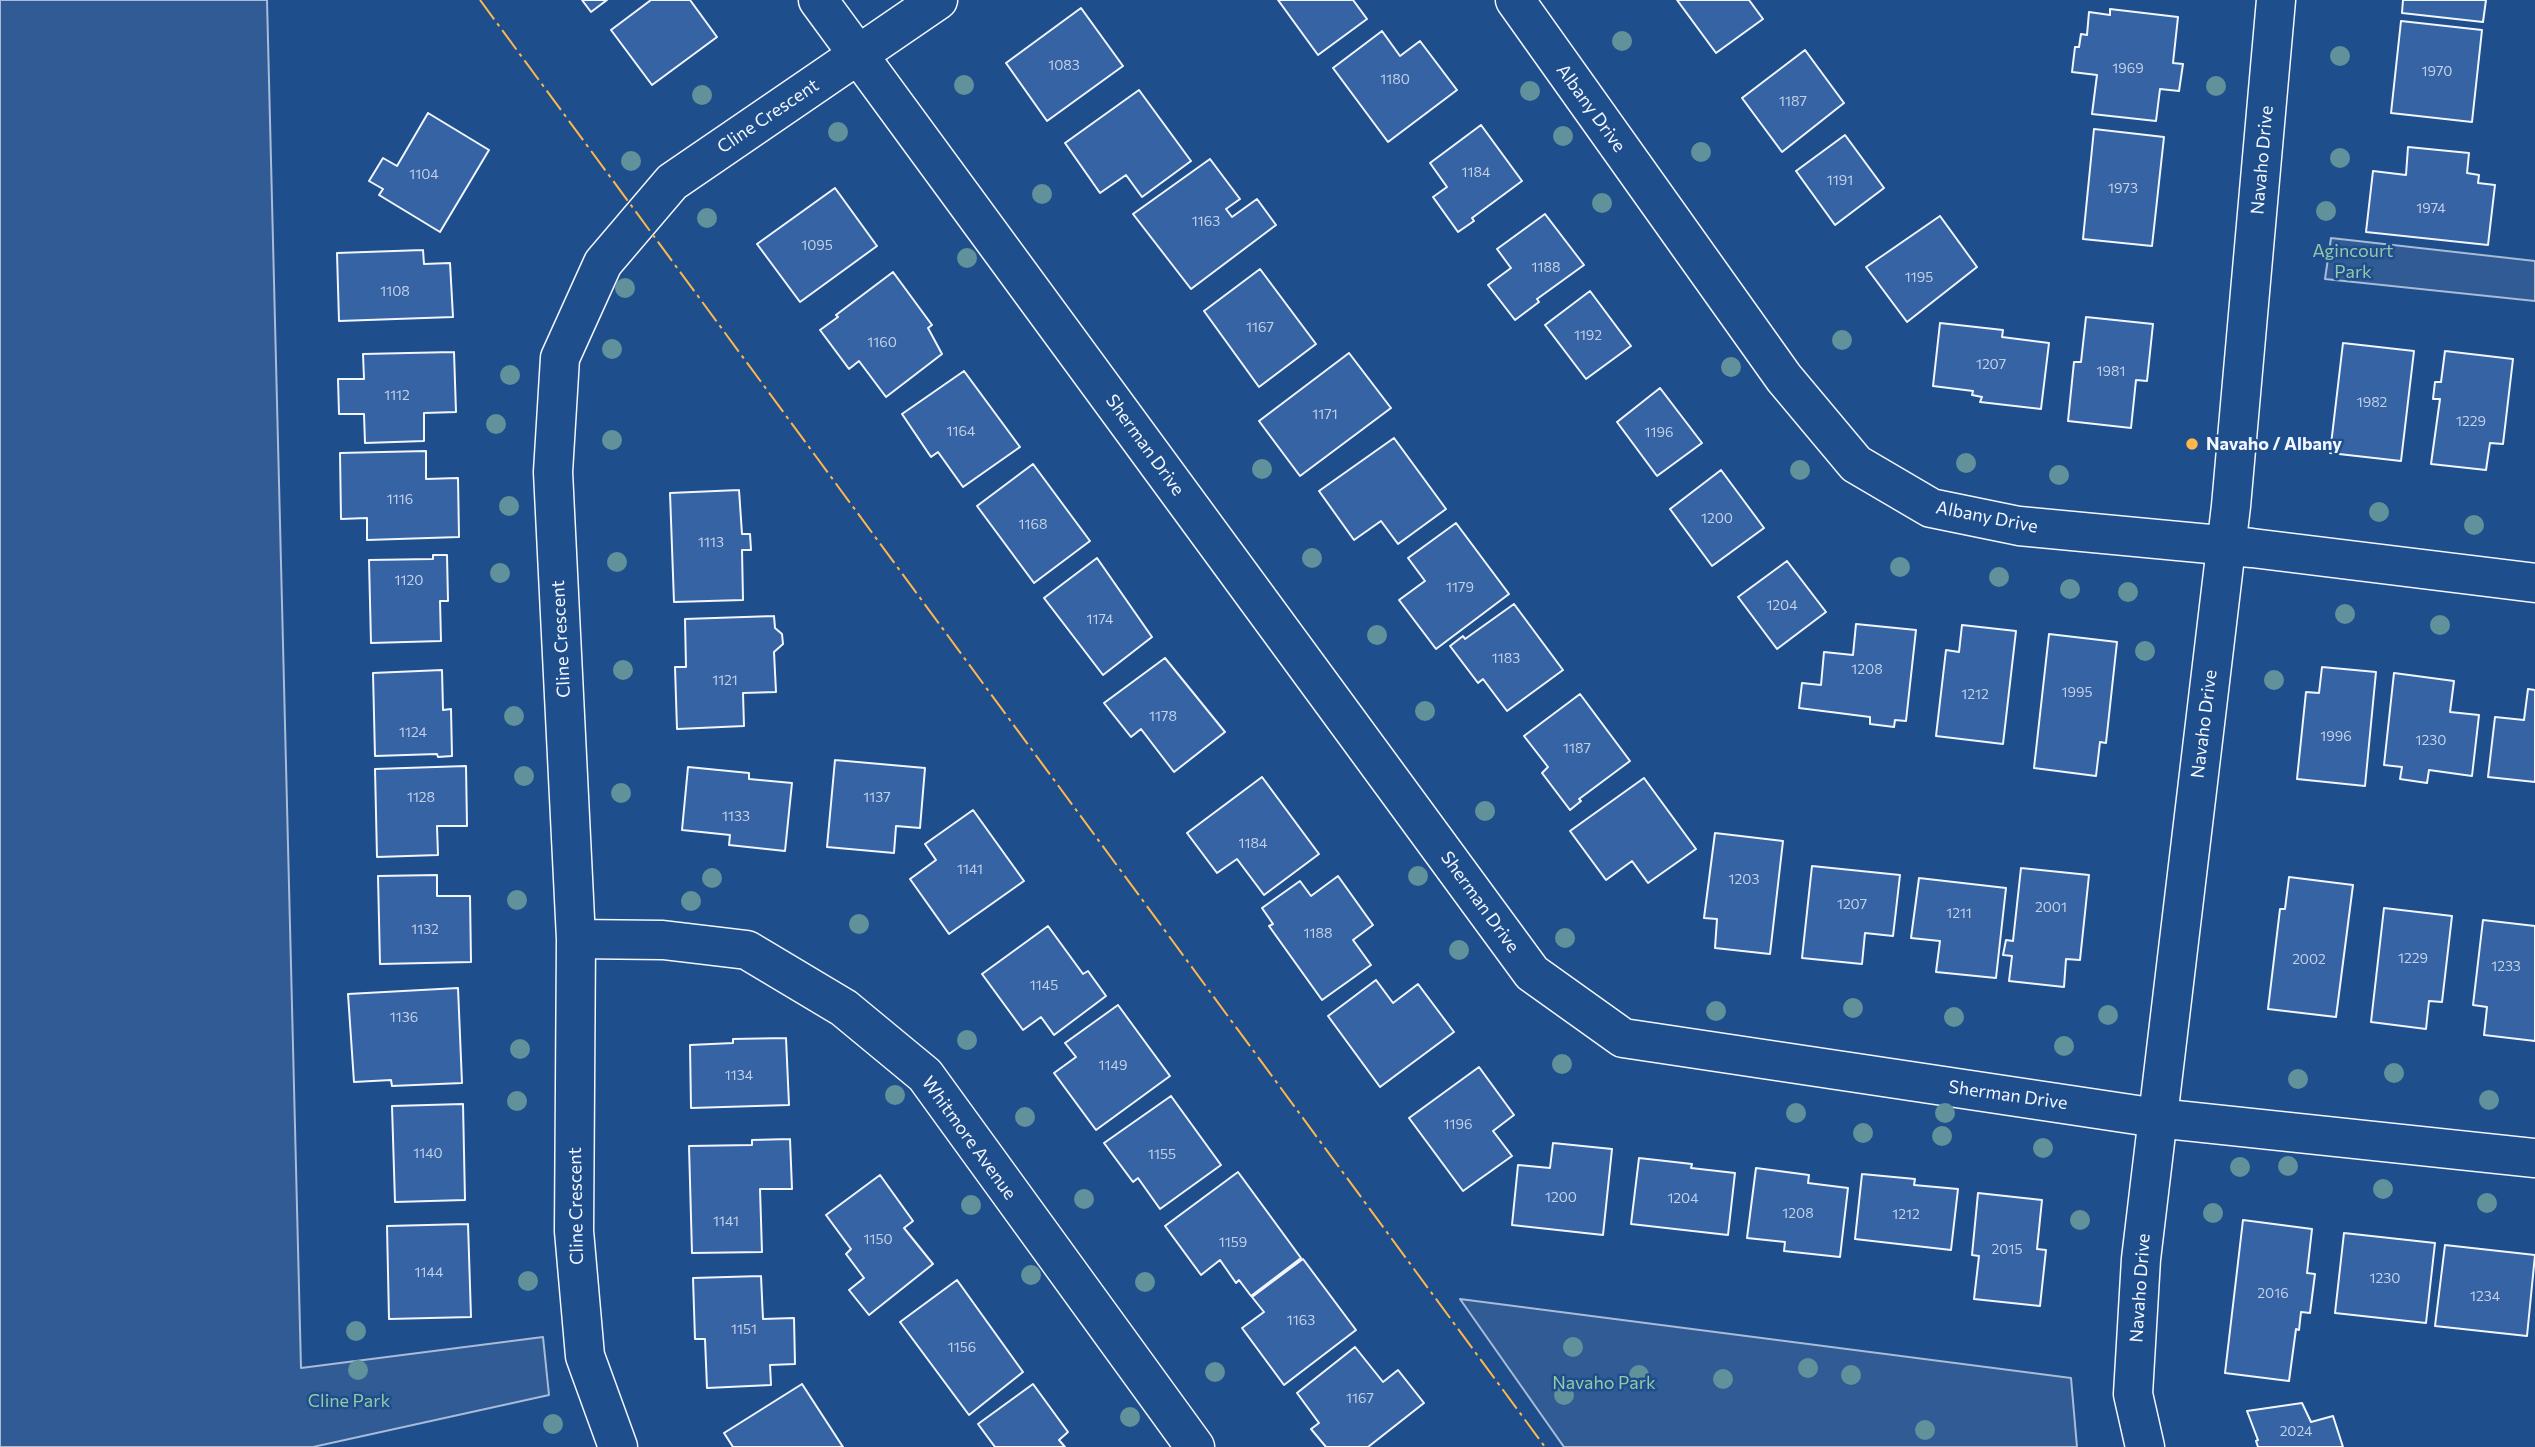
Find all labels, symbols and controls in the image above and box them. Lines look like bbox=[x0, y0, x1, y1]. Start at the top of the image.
house number: 1083 bbox=[1048, 57, 1080, 73]
street label: Albany Drive bbox=[1552, 60, 1630, 156]
house number: 1969 bbox=[2112, 60, 2144, 76]
house number: 1970 bbox=[2422, 63, 2452, 79]
house number: 1180 bbox=[1380, 71, 1410, 87]
street label: Cline Crescent bbox=[713, 74, 823, 158]
house number: 1187 bbox=[1779, 93, 1807, 109]
street label: Navaho Drive bbox=[2246, 105, 2278, 215]
house number: 1184 bbox=[1462, 164, 1490, 180]
house number: 1104 bbox=[409, 166, 439, 182]
house number: 1191 bbox=[1827, 172, 1853, 188]
house number: 1973 bbox=[2108, 180, 2138, 196]
house number: 1974 bbox=[2416, 200, 2446, 216]
house number: 1163 bbox=[1192, 213, 1220, 229]
house number: 1095 bbox=[801, 237, 833, 253]
park label: Agincourt Park bbox=[2313, 240, 2393, 282]
house number: 1188 bbox=[1532, 259, 1560, 275]
house number: 1195 bbox=[1905, 269, 1933, 285]
house number: 1108 bbox=[380, 283, 410, 299]
house number: 1167 bbox=[1246, 319, 1274, 335]
house number: 1192 bbox=[1574, 327, 1602, 343]
house number: 1160 bbox=[867, 334, 897, 350]
house number: 1207 bbox=[1976, 356, 2006, 372]
house number: 1981 bbox=[2097, 363, 2125, 379]
house number: 1112 bbox=[384, 387, 410, 403]
street label: Sherman Drive bbox=[1101, 390, 1189, 500]
house number: 1982 bbox=[2357, 394, 2387, 410]
house number: 1171 bbox=[1312, 406, 1338, 422]
house number: 1229 bbox=[2456, 413, 2486, 429]
house number: 1164 bbox=[947, 423, 975, 439]
house number: 1196 bbox=[1645, 424, 1673, 440]
place label: Navaho / Albany bbox=[2206, 433, 2342, 455]
marker: Navaho / Albany bbox=[2184, 436, 2200, 452]
house number: 1116 bbox=[387, 491, 413, 507]
street label: Albany Drive bbox=[1934, 497, 2040, 537]
house number: 1200 bbox=[1701, 510, 1733, 526]
house number: 1168 bbox=[1019, 516, 1047, 532]
house number: 1113 bbox=[698, 534, 724, 550]
house number: 1120 bbox=[395, 572, 423, 588]
house number: 1179 bbox=[1446, 579, 1474, 595]
street label: Cline Crescent bbox=[547, 580, 575, 698]
house number: 1204 bbox=[1766, 597, 1798, 613]
house number: 1174 bbox=[1087, 611, 1113, 627]
house number: 1183 bbox=[1492, 650, 1520, 666]
house number: 1208 bbox=[1851, 661, 1883, 677]
street label: Navaho Drive bbox=[2187, 668, 2221, 780]
house number: 1121 bbox=[712, 672, 738, 688]
house number: 1995 bbox=[2061, 684, 2093, 700]
house number: 1212 bbox=[1961, 686, 1989, 702]
house number: 1178 bbox=[1149, 708, 1177, 724]
house number: 1124 bbox=[399, 724, 427, 740]
house number: 1996 bbox=[2320, 728, 2352, 744]
house number: 1230 bbox=[2416, 732, 2446, 748]
house number: 1187 bbox=[1563, 740, 1591, 756]
house number: 1128 bbox=[407, 789, 435, 805]
house number: 1137 bbox=[863, 789, 891, 805]
house number: 1133 bbox=[722, 808, 750, 824]
house number: 1184 bbox=[1239, 835, 1267, 851]
street label: Sherman Drive bbox=[1436, 847, 1524, 957]
house number: 1141 bbox=[957, 861, 983, 877]
house number: 1203 bbox=[1729, 871, 1759, 887]
house number: 1207 bbox=[1837, 896, 1867, 912]
house number: 2001 bbox=[2035, 899, 2067, 915]
house number: 1211 bbox=[1946, 905, 1972, 921]
house number: 1132 bbox=[411, 921, 439, 937]
house number: 1188 bbox=[1304, 925, 1332, 941]
house number: 1229 bbox=[2398, 950, 2428, 966]
house number: 2002 bbox=[2292, 951, 2326, 967]
house number: 1233 bbox=[2491, 958, 2521, 974]
house number: 1145 bbox=[1030, 977, 1058, 993]
house number: 1136 bbox=[390, 1009, 418, 1025]
house number: 1149 bbox=[1099, 1057, 1127, 1073]
house number: 1134 bbox=[725, 1067, 753, 1083]
street label: Whitmore Avenue bbox=[917, 1072, 1021, 1204]
street label: Sherman Drive bbox=[1947, 1076, 2069, 1114]
house number: 1196 bbox=[1444, 1116, 1472, 1132]
house number: 1140 bbox=[413, 1145, 443, 1161]
house number: 1155 bbox=[1148, 1146, 1176, 1162]
street label: Cline Crescent bbox=[564, 1147, 588, 1265]
house number: 1200 bbox=[1545, 1189, 1577, 1205]
house number: 1204 bbox=[1667, 1190, 1699, 1206]
house number: 1208 bbox=[1782, 1205, 1814, 1221]
house number: 1212 bbox=[1892, 1206, 1920, 1222]
house number: 1141 bbox=[713, 1213, 739, 1229]
house number: 1150 bbox=[863, 1231, 893, 1247]
street label: Navaho Drive bbox=[2125, 1233, 2155, 1343]
house number: 1159 bbox=[1219, 1234, 1247, 1250]
house number: 2015 bbox=[1992, 1241, 2022, 1257]
house number: 1144 bbox=[415, 1264, 443, 1280]
house number: 1230 bbox=[2370, 1270, 2400, 1286]
house number: 2016 bbox=[2257, 1285, 2289, 1301]
house number: 1234 bbox=[2470, 1288, 2500, 1304]
house number: 1163 bbox=[1287, 1312, 1315, 1328]
house number: 1151 bbox=[731, 1321, 757, 1337]
house number: 1156 bbox=[948, 1339, 976, 1355]
park label: Navaho Park bbox=[1552, 1372, 1656, 1394]
park label: Cline Park bbox=[308, 1390, 390, 1412]
house number: 1167 bbox=[1346, 1390, 1374, 1406]
house number: 2024 bbox=[2280, 1423, 2312, 1439]

